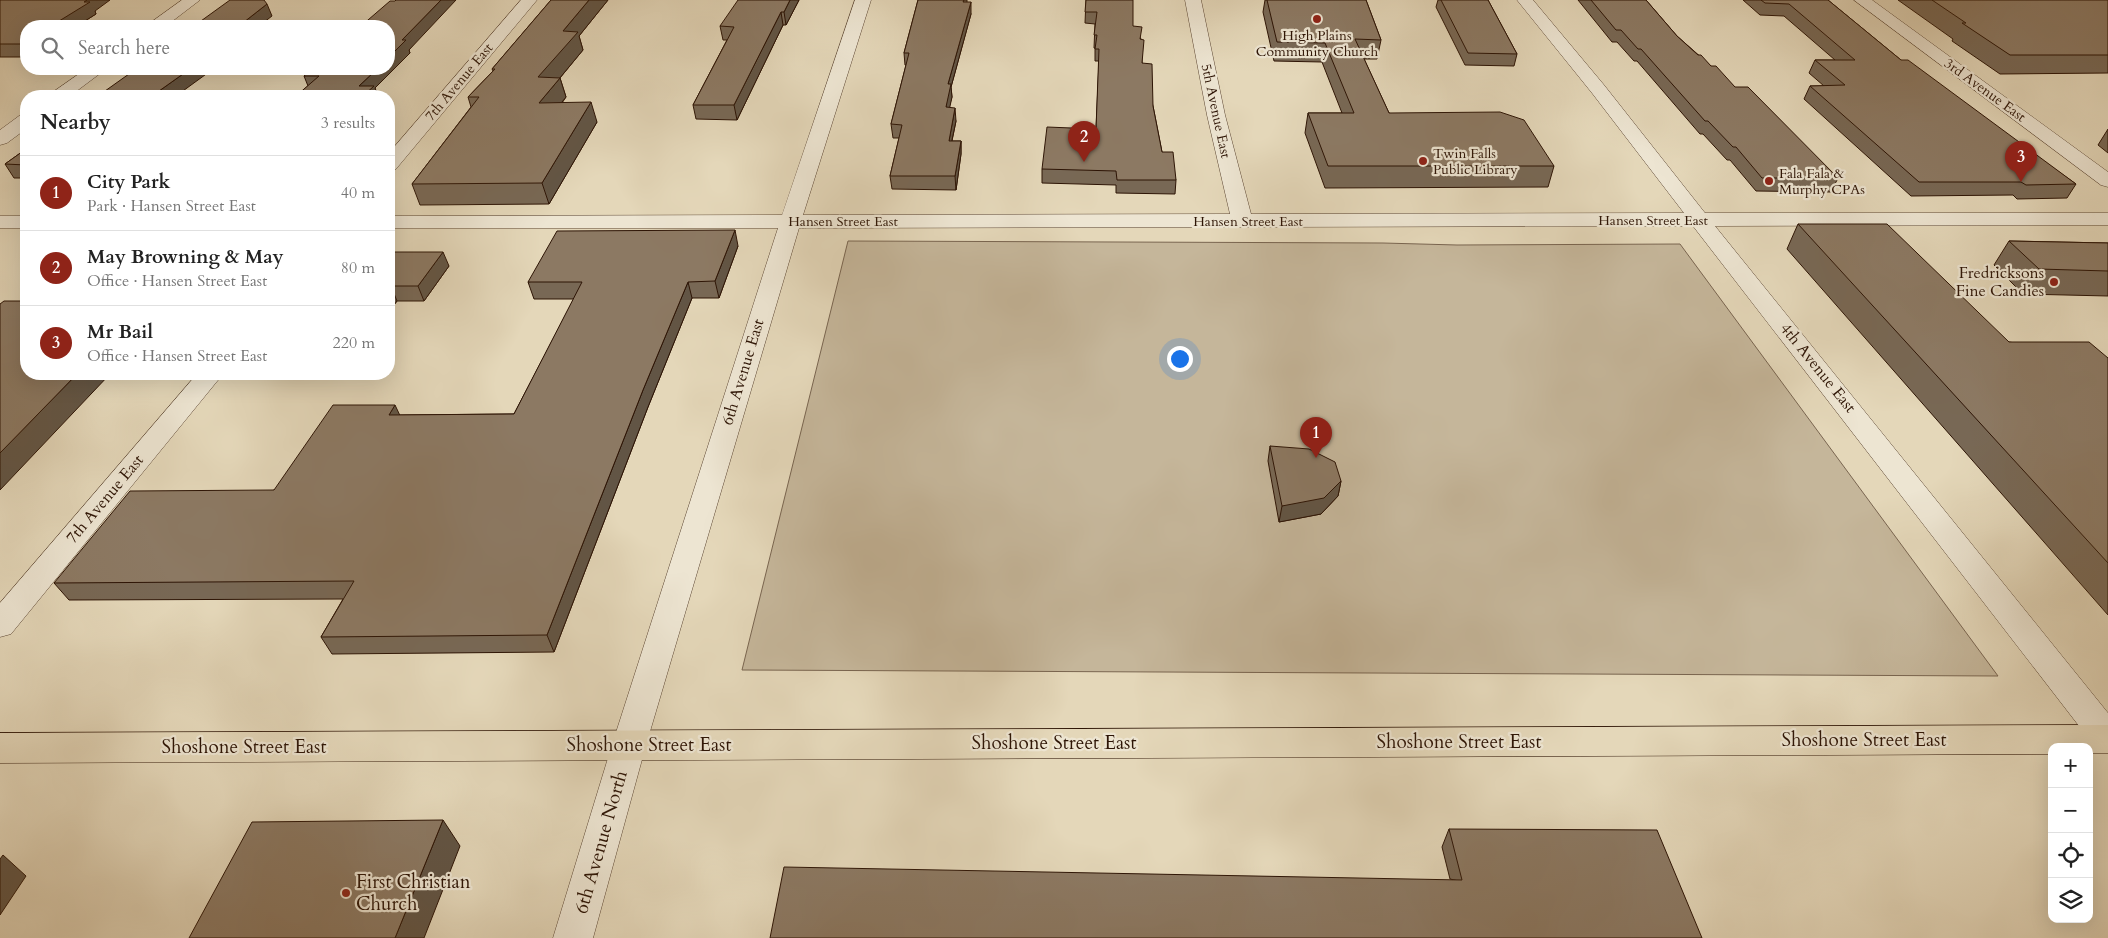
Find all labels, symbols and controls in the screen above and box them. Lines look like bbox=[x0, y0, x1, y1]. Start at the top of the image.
marker: High Plains Community Church bbox=[1311, 13, 1323, 25]
search box bbox=[20, 20, 395, 75]
place label: High Plains Community Church bbox=[1256, 26, 1378, 61]
icon: search bbox=[38, 34, 66, 62]
text: Search here bbox=[78, 35, 170, 61]
street label: 7th Avenue East bbox=[421, 39, 497, 125]
street label: 3rd Avenue East bbox=[1940, 54, 2030, 126]
street label: 5th Avenue East bbox=[1197, 62, 1235, 160]
text: Nearby bbox=[40, 108, 111, 137]
text: 3 results bbox=[321, 112, 375, 134]
pin: 2 bbox=[1068, 121, 1100, 162]
pin: 3 bbox=[2005, 141, 2037, 182]
place label: Twin Falls Public Library bbox=[1433, 144, 1518, 179]
marker: Twin Falls Public Library bbox=[1417, 155, 1429, 167]
place label: Fala Fala & Murphy CPAs bbox=[1779, 164, 1865, 199]
text: City Park bbox=[87, 169, 170, 195]
marker: Fala Fala & Murphy CPAs bbox=[1763, 175, 1775, 187]
text: 1 bbox=[52, 182, 60, 204]
text: 40 m bbox=[341, 182, 375, 204]
text: Park · Hansen Street East bbox=[87, 195, 256, 217]
street label: Hansen Street East bbox=[1598, 211, 1708, 230]
street label: Hansen Street East bbox=[788, 212, 898, 231]
street label: Hansen Street East bbox=[1193, 212, 1303, 231]
text: May Browning & May bbox=[87, 244, 284, 270]
text: 2 bbox=[52, 257, 60, 279]
text: 80 m bbox=[341, 257, 375, 279]
place label: Fredricksons Fine Candies bbox=[1956, 262, 2044, 302]
text: Office · Hansen Street East bbox=[87, 270, 267, 292]
marker: Fredricksons Fine Candies bbox=[2048, 276, 2060, 288]
street label: 6th Avenue East bbox=[716, 316, 770, 428]
street label: 4th Avenue East bbox=[1775, 318, 1861, 418]
text: Mr Bail bbox=[87, 319, 153, 345]
text: 3 bbox=[52, 332, 60, 354]
text: 220 m bbox=[333, 332, 375, 354]
text: Office · Hansen Street East bbox=[87, 345, 267, 367]
your location bbox=[1167, 346, 1193, 372]
pin: 1 bbox=[1300, 417, 1332, 458]
street label: 7th Avenue East bbox=[61, 450, 149, 548]
street label: Shoshone Street East bbox=[1782, 727, 1946, 753]
street label: Shoshone Street East bbox=[1377, 729, 1541, 755]
street label: Shoshone Street East bbox=[972, 730, 1136, 756]
street label: Shoshone Street East bbox=[567, 732, 731, 758]
street label: Shoshone Street East bbox=[162, 734, 326, 760]
map controls bbox=[2048, 743, 2093, 923]
button: + bbox=[2048, 743, 2093, 788]
street label: 6th Avenue North bbox=[568, 767, 634, 917]
button: − bbox=[2048, 788, 2093, 833]
button: locate bbox=[2048, 833, 2093, 878]
place label: First Christian Church bbox=[356, 869, 471, 917]
button: layers bbox=[2048, 878, 2093, 923]
marker: First Christian Church bbox=[340, 887, 352, 899]

